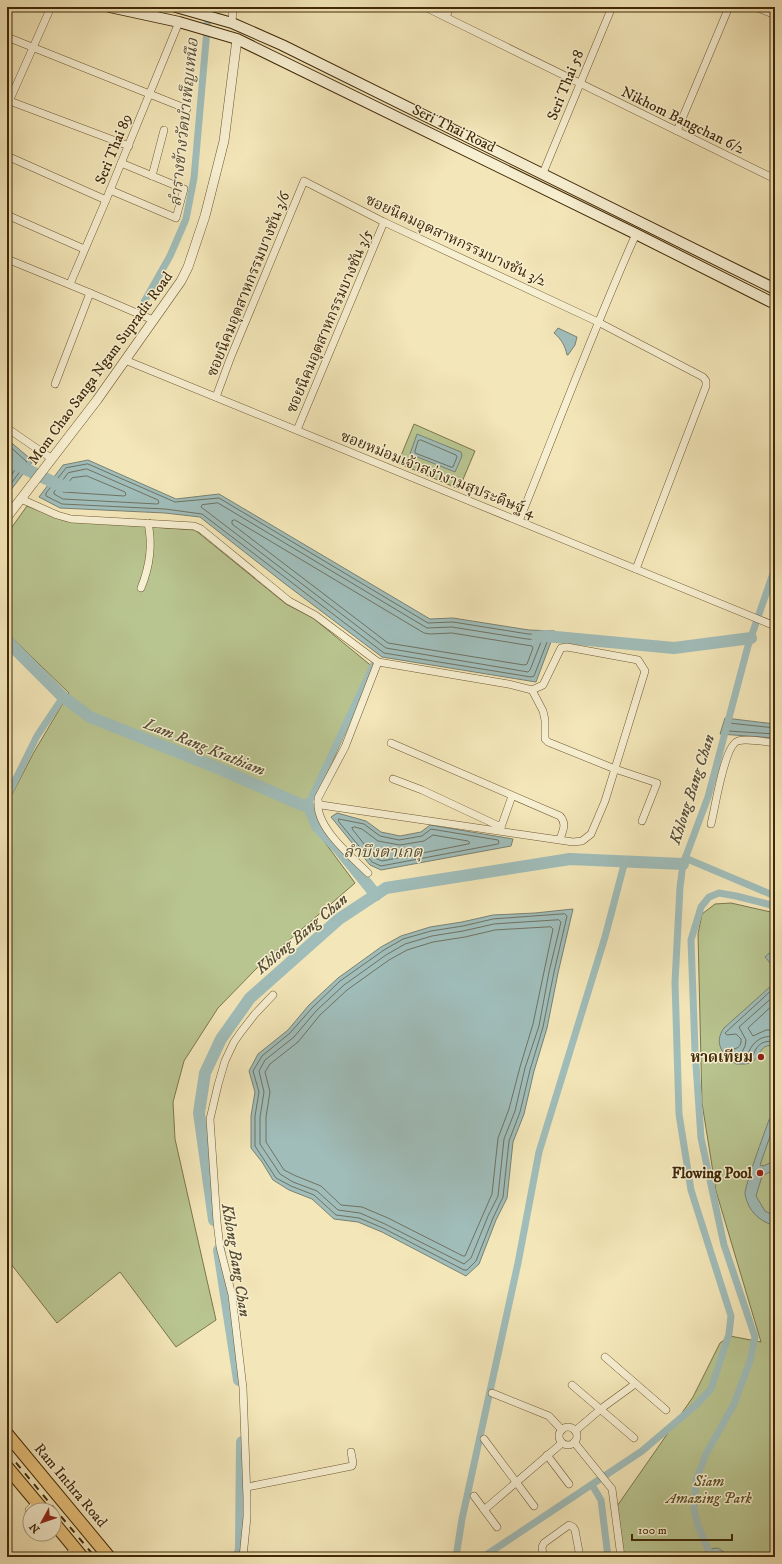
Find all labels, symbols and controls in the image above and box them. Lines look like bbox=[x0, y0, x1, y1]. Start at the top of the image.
water label: ลำรางข้างวัดบำเพ็ญเหนือ bbox=[165, 36, 203, 207]
street label: Seri Thai 58 bbox=[543, 47, 588, 123]
street label: Nikhom Bangchan 6/2 bbox=[618, 82, 748, 159]
street label: Seri Thai Road bbox=[409, 100, 499, 157]
street label: Seri Thai 89 bbox=[91, 111, 136, 187]
street label: ซอยนิคมอุตสาหกรรมบางชัน 3/6 bbox=[203, 188, 296, 380]
street label: ซอยนิคมอุตสาหกรรมบางชัน 3/2 bbox=[362, 190, 550, 292]
street label: ซอยนิคมอุตสาหกรรมบางชัน 3/5 bbox=[282, 226, 378, 416]
street label: Mom Chao Sanga Ngam Supradit Road bbox=[24, 268, 177, 469]
street label: ซอยหม่อมเจ้าสง่างามสุประดิษฐ์ 4 bbox=[337, 426, 539, 523]
water label: Lam Rang Krathiam bbox=[140, 713, 268, 780]
water label: Khlong Bang Chan bbox=[664, 732, 719, 848]
water label: ลำบึงตาเกตุ bbox=[343, 842, 423, 862]
water label: Khlong Bang Chan bbox=[251, 889, 352, 979]
place label: หาดเทียม bbox=[690, 1048, 753, 1067]
marker: หาดเทียม bbox=[756, 1052, 766, 1062]
place label: Flowing Pool bbox=[672, 1164, 752, 1183]
marker: Flowing Pool bbox=[755, 1168, 765, 1178]
water label: Khlong Bang Chan bbox=[217, 1201, 255, 1318]
street label: Ram Inthra Road bbox=[30, 1440, 112, 1532]
park label: Siam Amazing Park bbox=[664, 1472, 753, 1508]
north arrow bbox=[22, 1502, 62, 1542]
scale bar bbox=[632, 1516, 732, 1542]
text: N bbox=[27, 1520, 43, 1536]
text: 100 m bbox=[638, 1523, 667, 1538]

